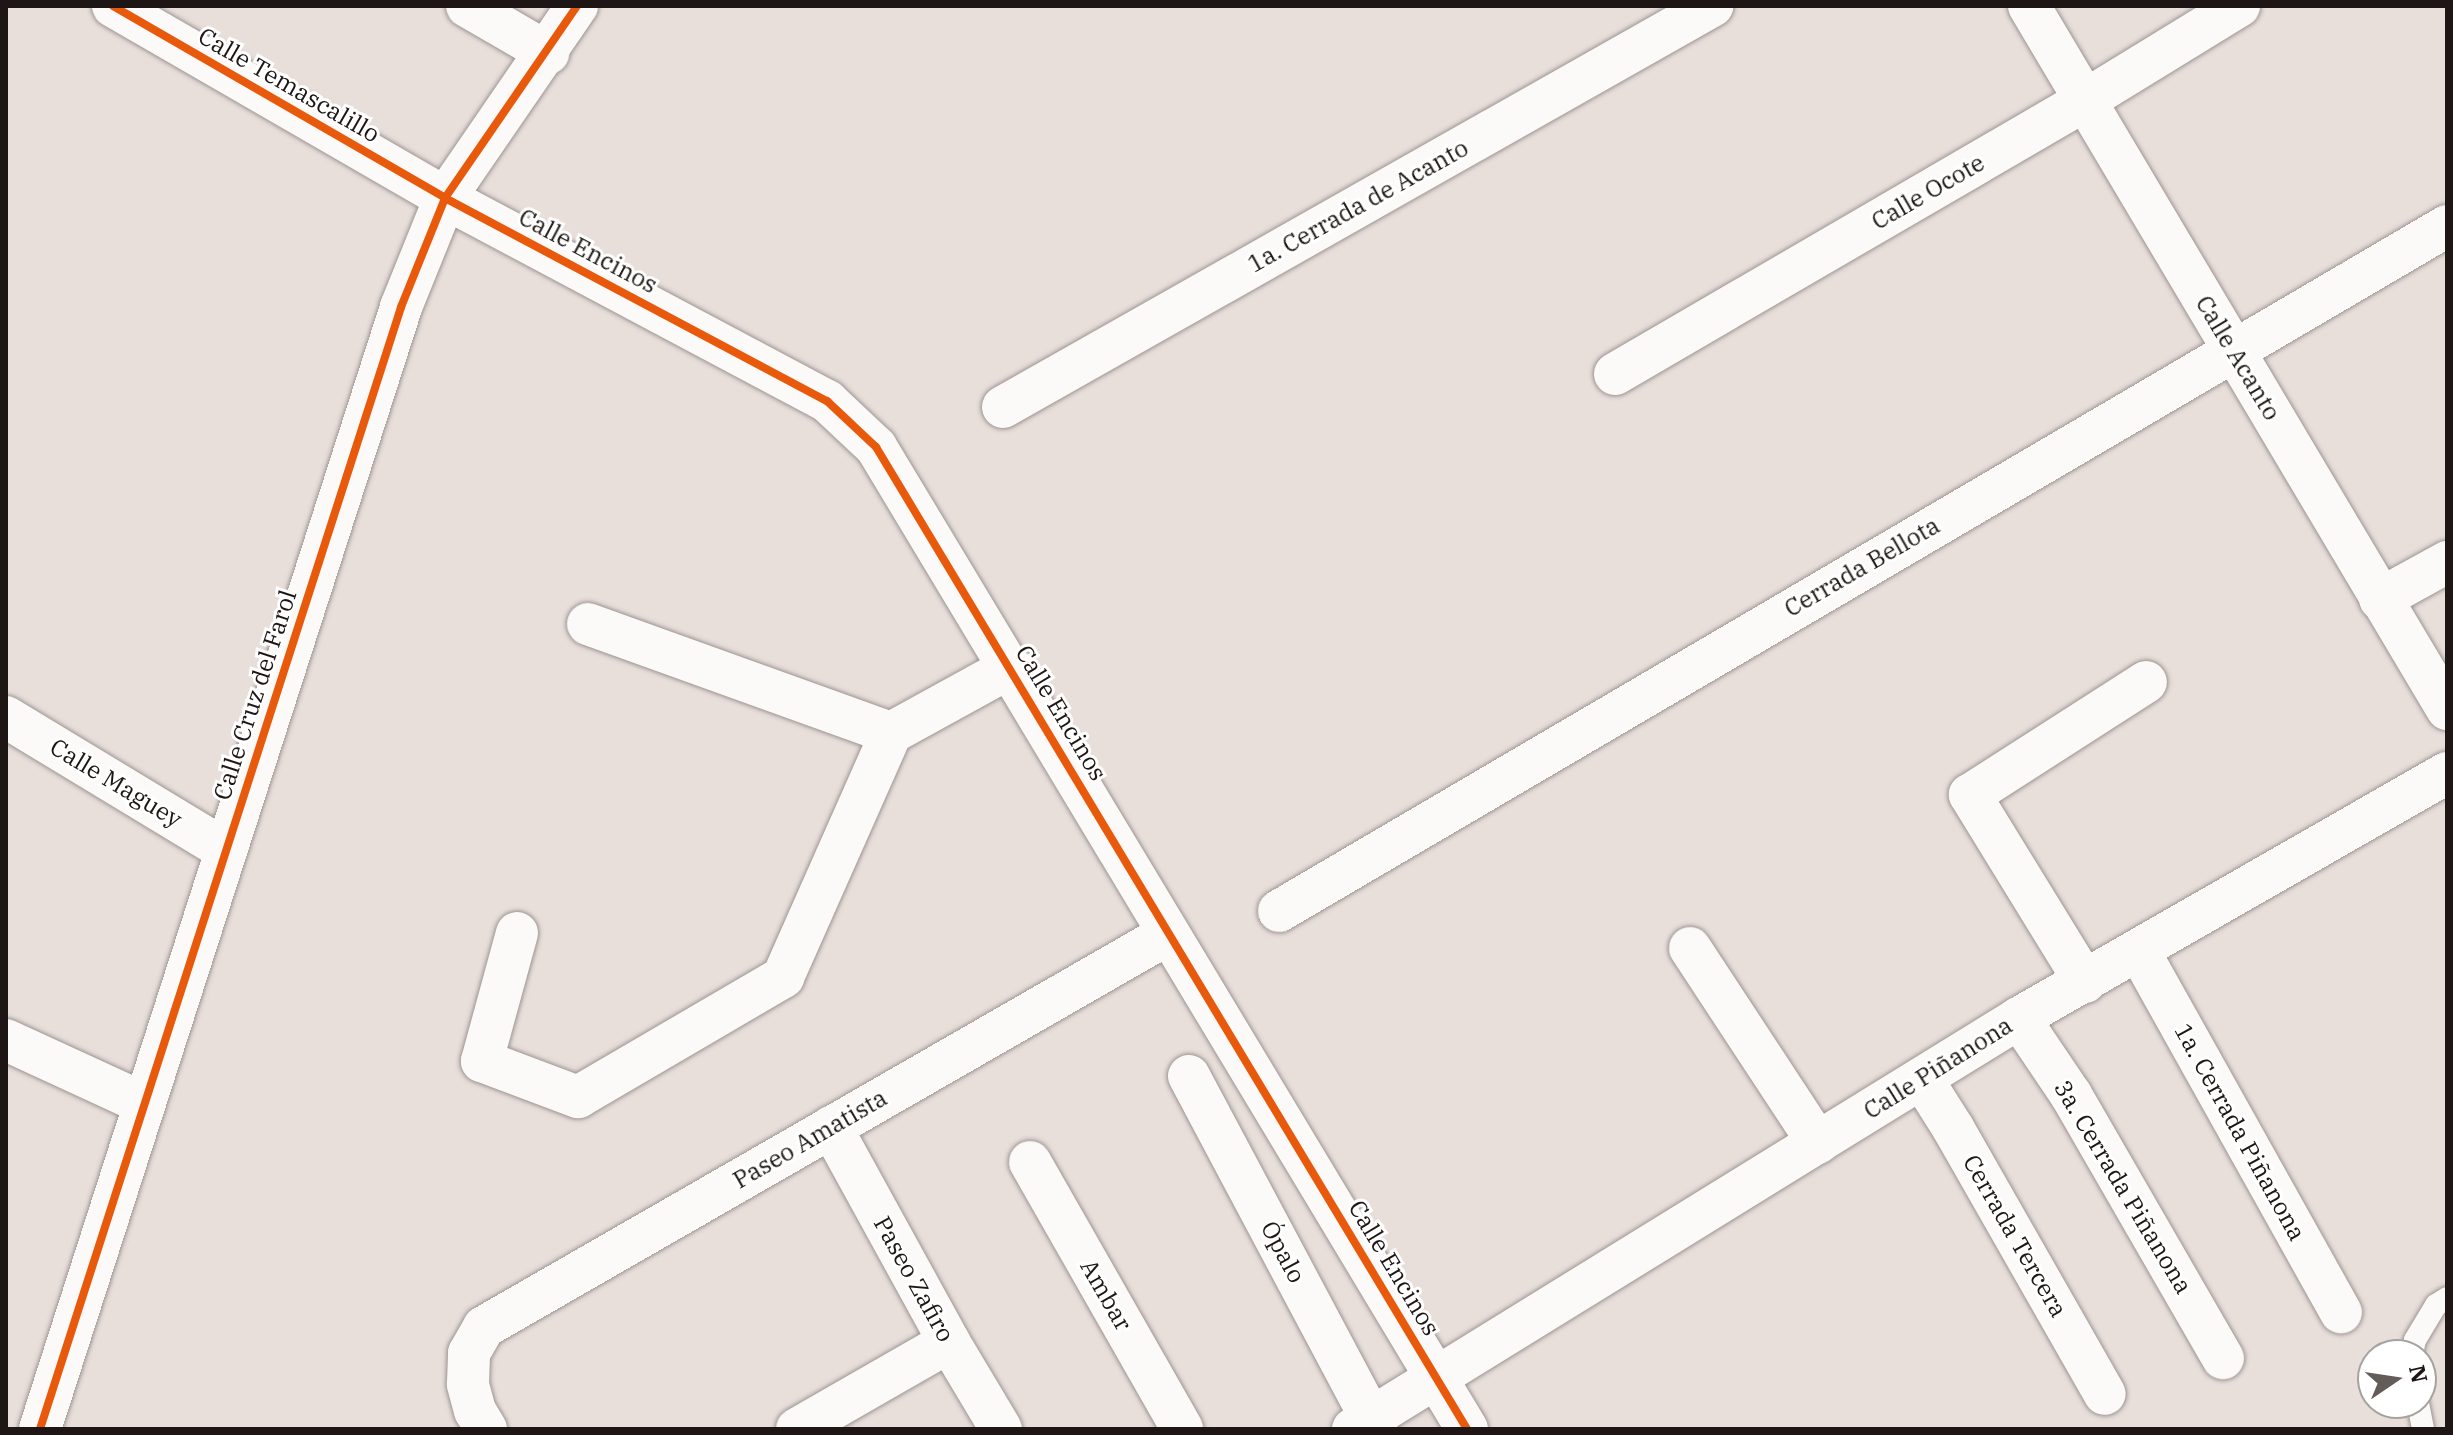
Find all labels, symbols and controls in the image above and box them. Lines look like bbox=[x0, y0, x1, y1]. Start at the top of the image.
street label: Calle Temascalillo bbox=[193, 21, 385, 149]
street label: 1a. Cerrada de Acanto bbox=[1243, 133, 1473, 279]
street label: Calle Ocote bbox=[1866, 148, 1990, 236]
street label: Calle Encinos bbox=[514, 202, 662, 300]
street label: Calle Acanto bbox=[2190, 290, 2286, 426]
street label: Cerrada Bellota bbox=[1779, 511, 1945, 623]
street label: Calle Cruz del Farol bbox=[207, 586, 303, 804]
street label: Calle Encinos bbox=[1009, 640, 1113, 786]
street label: Calle Maguey bbox=[45, 732, 187, 834]
street label: Calle Piñanona bbox=[1858, 1011, 2018, 1125]
street label: 1a. Cerrada Piñanona bbox=[2168, 1018, 2312, 1246]
street label: 3a. Cerrada Piñanona bbox=[2048, 1075, 2198, 1299]
street label: Paseo Amatista bbox=[728, 1083, 892, 1195]
street label: Cerrada Tercera bbox=[1957, 1150, 2073, 1322]
street label: Calle Encinos bbox=[1342, 1195, 1446, 1341]
street label: Paseo Zafiro bbox=[868, 1211, 960, 1347]
street label: Ópalo bbox=[1255, 1216, 1311, 1288]
street label: Ambar bbox=[1074, 1254, 1138, 1336]
north arrow bbox=[2357, 1339, 2437, 1419]
text: N bbox=[2403, 1362, 2435, 1386]

